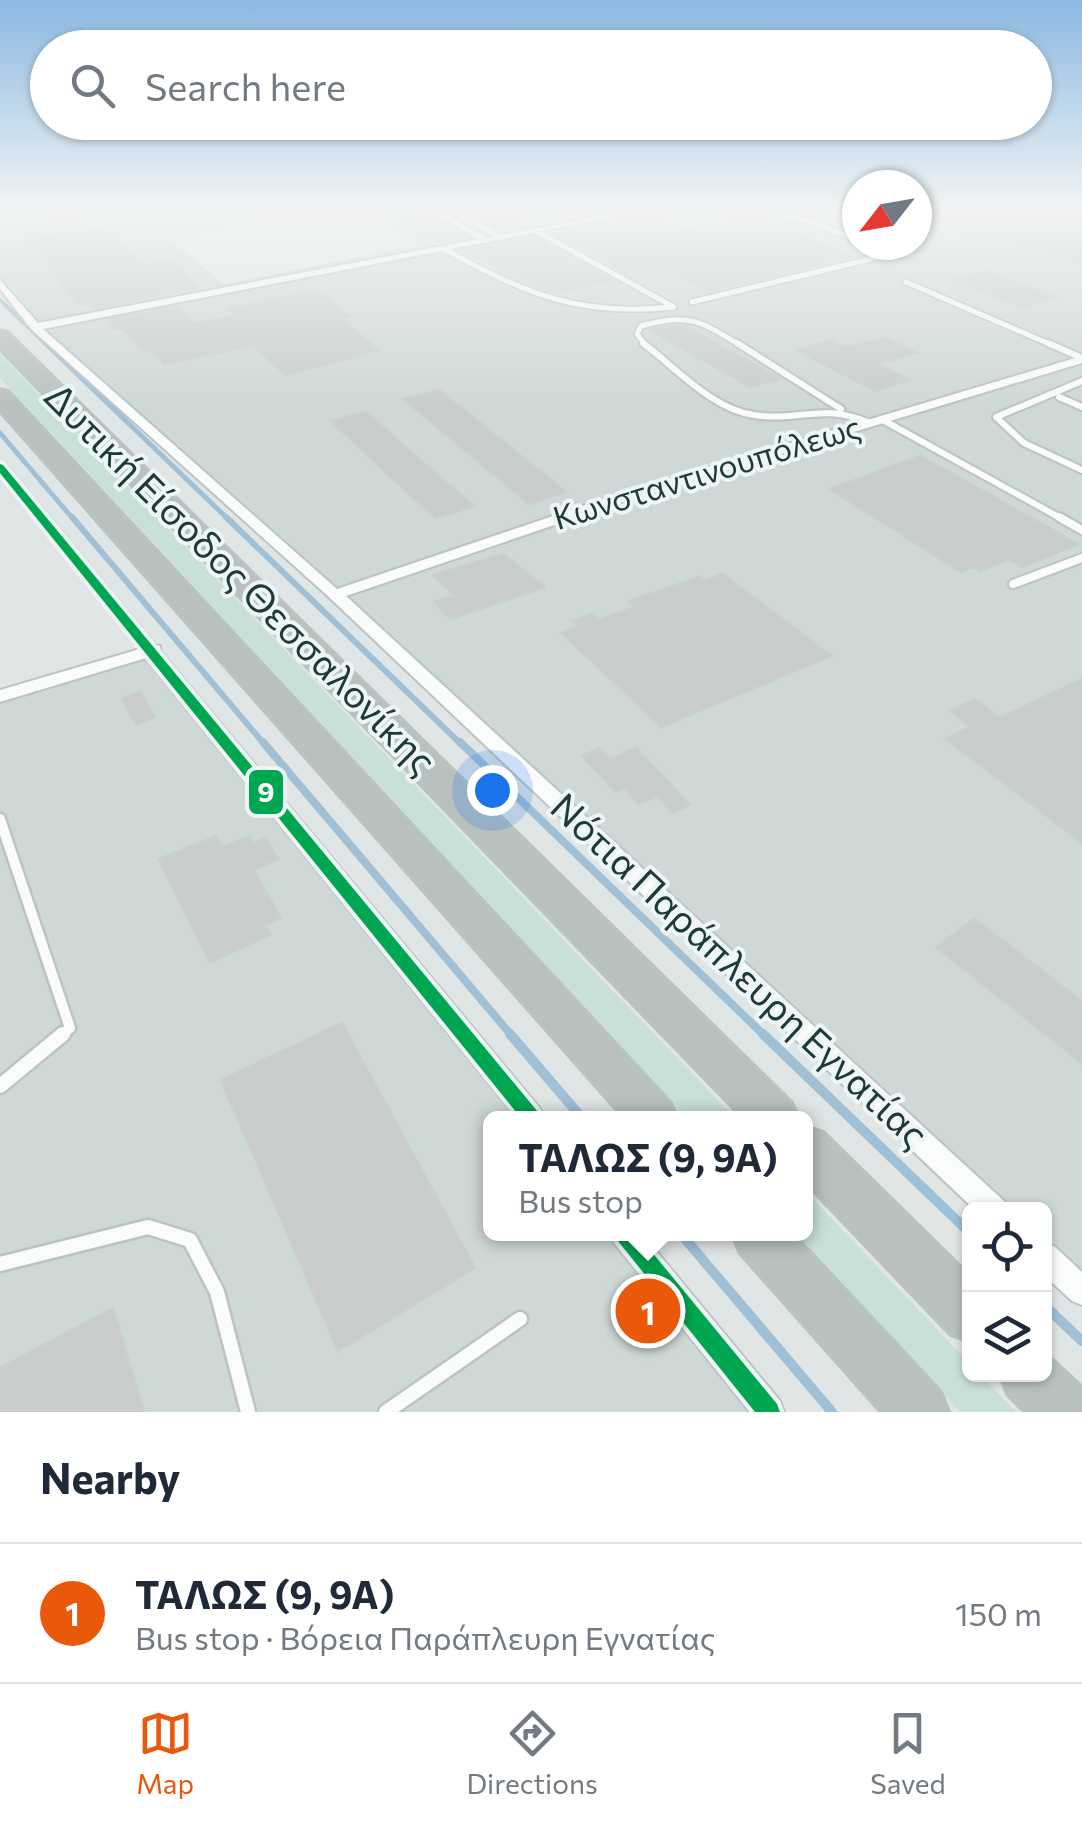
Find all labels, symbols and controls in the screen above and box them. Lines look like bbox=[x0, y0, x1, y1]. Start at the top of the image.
search box bbox=[30, 30, 1052, 140]
icon: search bbox=[65, 58, 120, 113]
text: Search here bbox=[145, 62, 346, 109]
north arrow bbox=[842, 170, 932, 260]
street label: Δυτική Είσοδος Θεσσαλονίκης bbox=[36, 372, 447, 783]
street label: Κωνσταντινουπόλεως bbox=[548, 405, 865, 537]
your location bbox=[467, 765, 518, 816]
line badge: 9 bbox=[247, 768, 285, 816]
text: 9 bbox=[257, 774, 275, 808]
street label: Νότια Παράπλευρη Εγνατίας bbox=[542, 782, 939, 1156]
popup bbox=[483, 1111, 813, 1241]
text: ΤΑΛΩΣ (9, 9Α) bbox=[518, 1133, 778, 1180]
text: Bus stop bbox=[518, 1180, 643, 1220]
map controls bbox=[962, 1202, 1052, 1382]
button: locate bbox=[962, 1202, 1052, 1292]
pin: 1 bbox=[616, 1274, 680, 1348]
button: layers bbox=[962, 1292, 1052, 1382]
text: Nearby bbox=[40, 1451, 180, 1503]
text: ΤΑΛΩΣ (9, 9Α) bbox=[135, 1570, 394, 1617]
text: 1 bbox=[65, 1593, 80, 1633]
text: 150 m bbox=[955, 1593, 1042, 1633]
text: Bus stop · Βόρεια Παράπλευρη Εγνατίας bbox=[135, 1617, 715, 1657]
tab: Map bbox=[136, 1706, 194, 1800]
tab: Directions bbox=[466, 1706, 598, 1800]
tab: Saved bbox=[870, 1706, 946, 1800]

